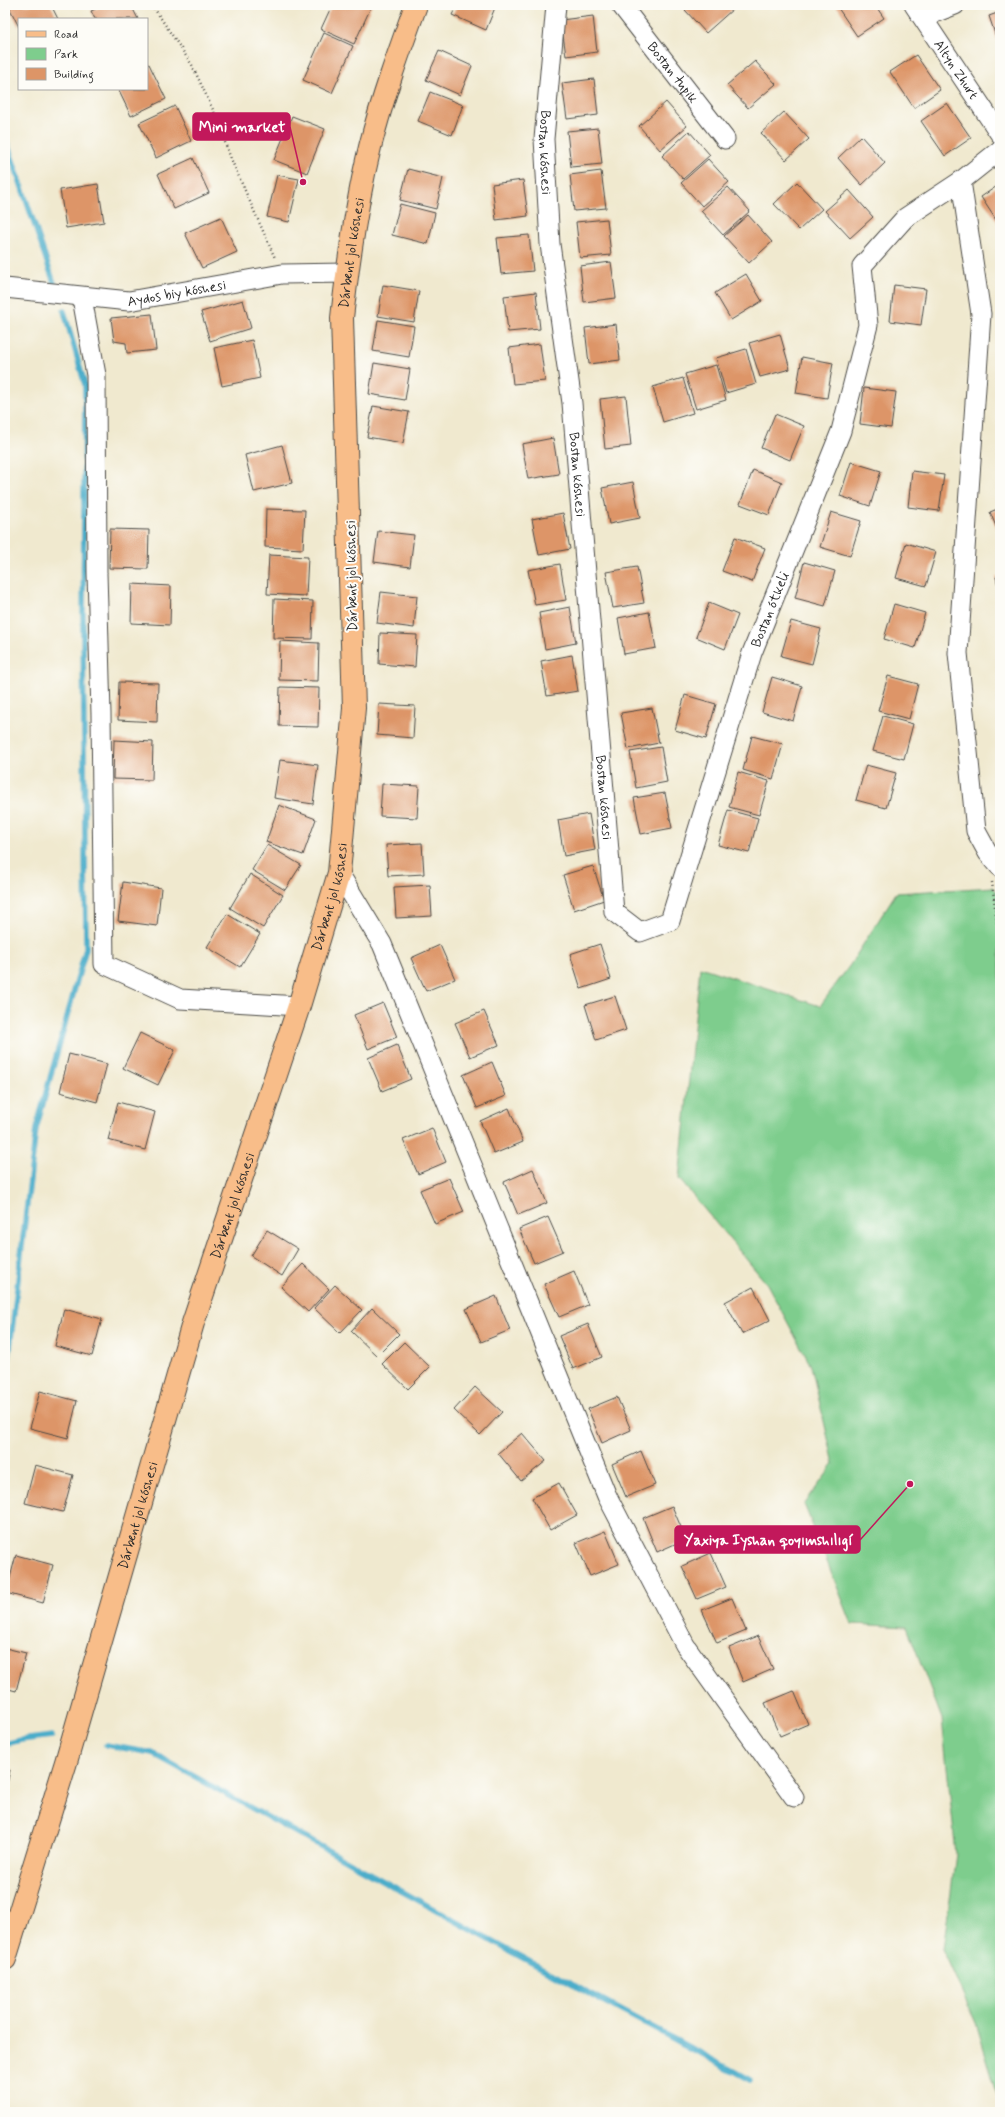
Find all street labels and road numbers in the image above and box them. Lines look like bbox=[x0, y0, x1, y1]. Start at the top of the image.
street label: Altyn Zhurt bbox=[929, 36, 982, 103]
street label: Bostan tupik bbox=[643, 38, 702, 107]
street label: Bostan kóshesi bbox=[534, 109, 555, 195]
street label: Dárbent jol kóshesi bbox=[335, 196, 369, 309]
street label: Aydos biy kóshesi bbox=[126, 276, 228, 311]
street label: Bostan kóshesi bbox=[564, 432, 589, 518]
street label: Dárbent jol kóshesi bbox=[342, 520, 362, 632]
street label: Bostan ótkeli bbox=[747, 569, 794, 650]
street label: Bostan kóshesi bbox=[591, 754, 616, 841]
street label: Dárbent jol kóshesi bbox=[308, 842, 352, 954]
street label: Dárbent jol kóshesi bbox=[207, 1150, 259, 1262]
street label: Dárbent jol kóshesi bbox=[114, 1460, 162, 1572]

